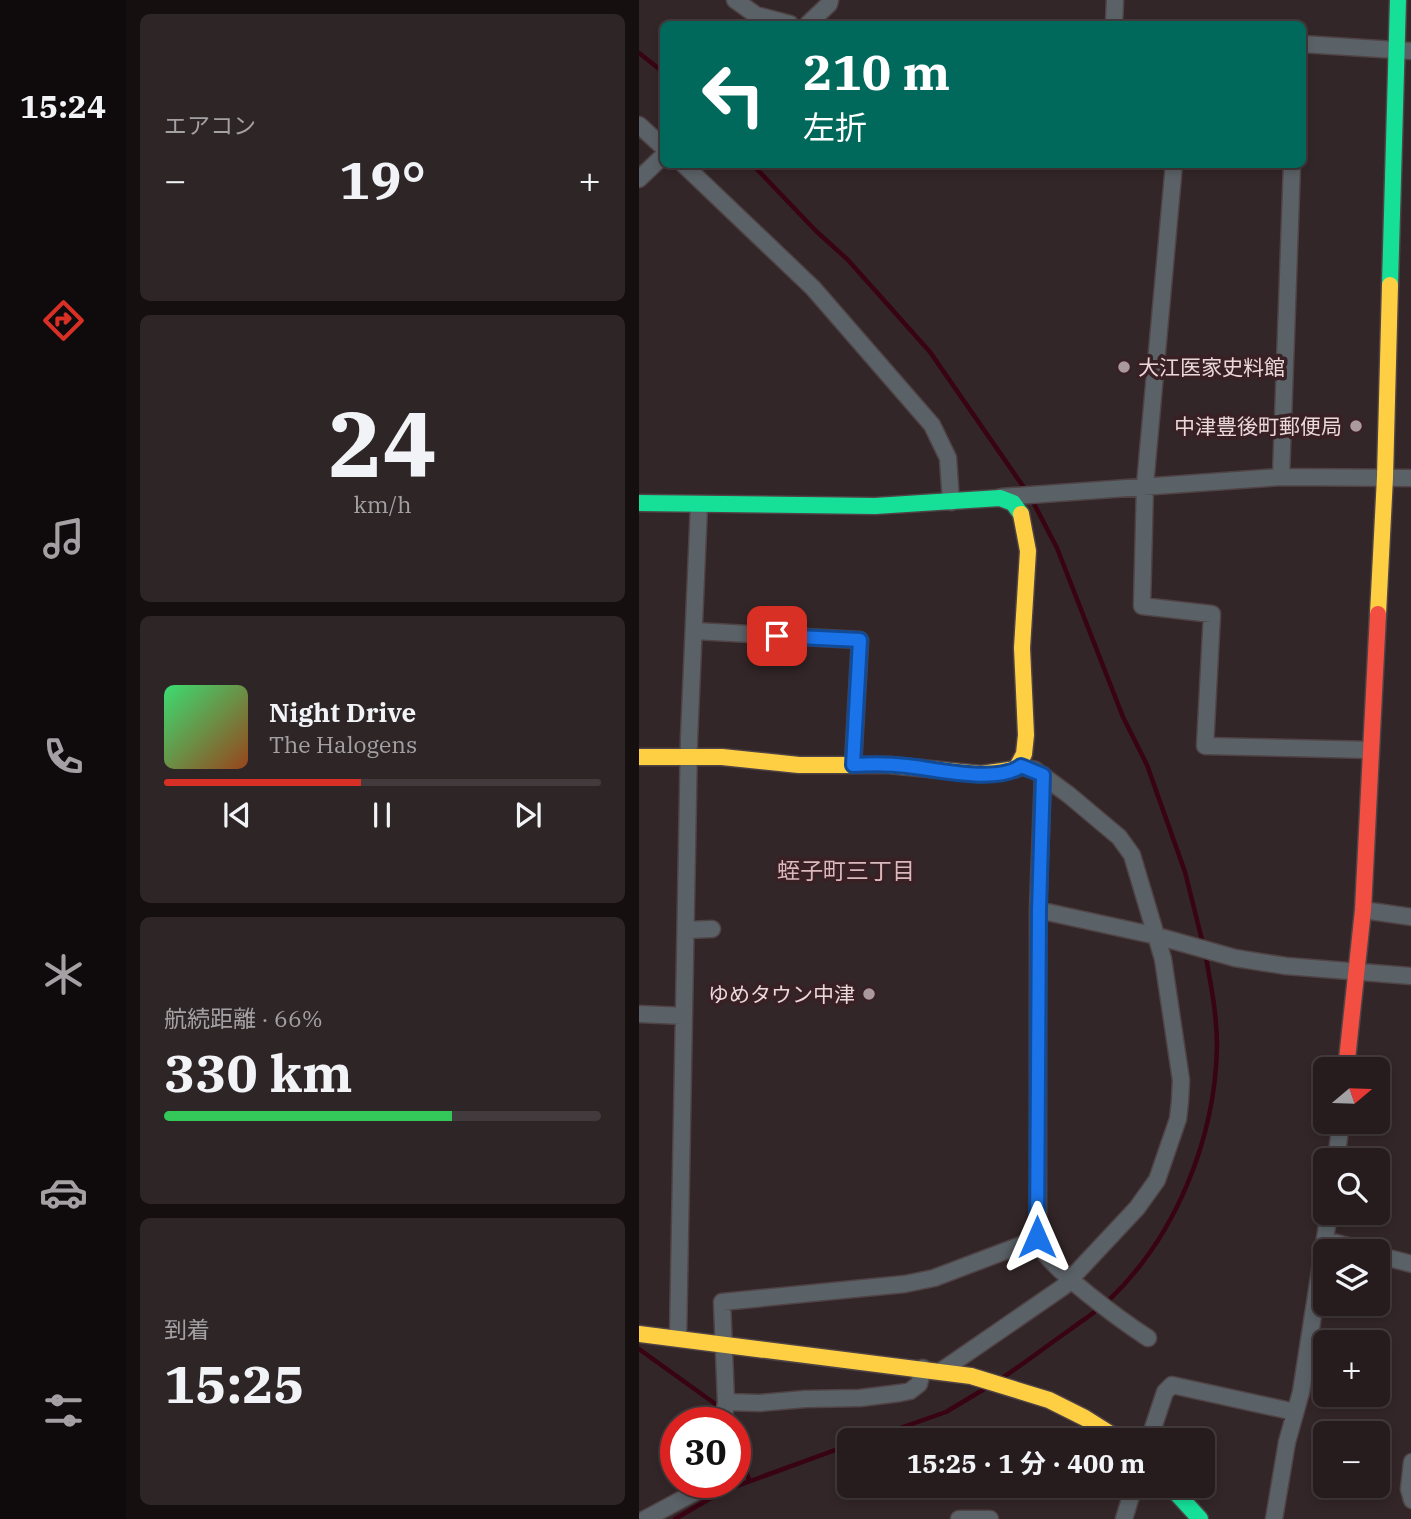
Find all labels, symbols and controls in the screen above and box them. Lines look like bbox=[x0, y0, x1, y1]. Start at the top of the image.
text: 210 m bbox=[803, 40, 950, 103]
icon: left bbox=[688, 49, 779, 140]
text: 15:24 bbox=[20, 85, 106, 127]
text: 左折 bbox=[803, 106, 867, 148]
text: エアコン bbox=[164, 110, 256, 140]
text: 19° bbox=[339, 146, 426, 213]
text: − bbox=[164, 155, 187, 204]
text: + bbox=[578, 155, 601, 204]
icon: directions bbox=[39, 296, 88, 345]
place label: 大江医家史料館 bbox=[1138, 353, 1285, 381]
marker: 大江医家史料館 bbox=[1116, 359, 1132, 375]
text: 24 bbox=[328, 384, 437, 502]
place label: 中津豊後町郵便局 bbox=[1174, 412, 1342, 440]
marker: 中津豊後町郵便局 bbox=[1348, 418, 1364, 434]
text: km/h bbox=[353, 489, 412, 519]
icon: music bbox=[39, 514, 88, 563]
pin bbox=[747, 606, 807, 666]
icon: arrive bbox=[758, 617, 796, 655]
text: Night Drive bbox=[269, 695, 416, 729]
text: The Halogens bbox=[269, 729, 417, 759]
icon: phone bbox=[39, 732, 88, 781]
icon: previous bbox=[218, 796, 256, 834]
icon: pause bbox=[363, 796, 401, 834]
icon: next bbox=[509, 796, 547, 834]
district label: 蛭子町三丁目 bbox=[777, 855, 915, 885]
icon: climate bbox=[39, 950, 88, 999]
place label: ゆめタウン中津 bbox=[708, 980, 855, 1008]
marker: ゆめタウン中津 bbox=[861, 986, 877, 1002]
text: 航続距離 · 66% bbox=[164, 1003, 323, 1033]
text: 330 km bbox=[164, 1039, 353, 1106]
north arrow bbox=[1313, 1057, 1390, 1134]
map controls bbox=[1313, 1057, 1390, 1498]
button: search bbox=[1313, 1148, 1390, 1225]
icon: car bbox=[39, 1168, 88, 1217]
position arrow bbox=[1000, 1200, 1074, 1274]
button: layers bbox=[1313, 1239, 1390, 1316]
text: 到着 bbox=[164, 1314, 210, 1344]
button: + bbox=[1313, 1330, 1390, 1407]
text: 15:25 bbox=[164, 1350, 305, 1417]
icon: filters bbox=[39, 1386, 88, 1435]
speed limit sign: 30 bbox=[660, 1407, 751, 1498]
button: − bbox=[1313, 1421, 1390, 1498]
text: 15:25 · 1 分 · 400 m bbox=[907, 1446, 1145, 1480]

